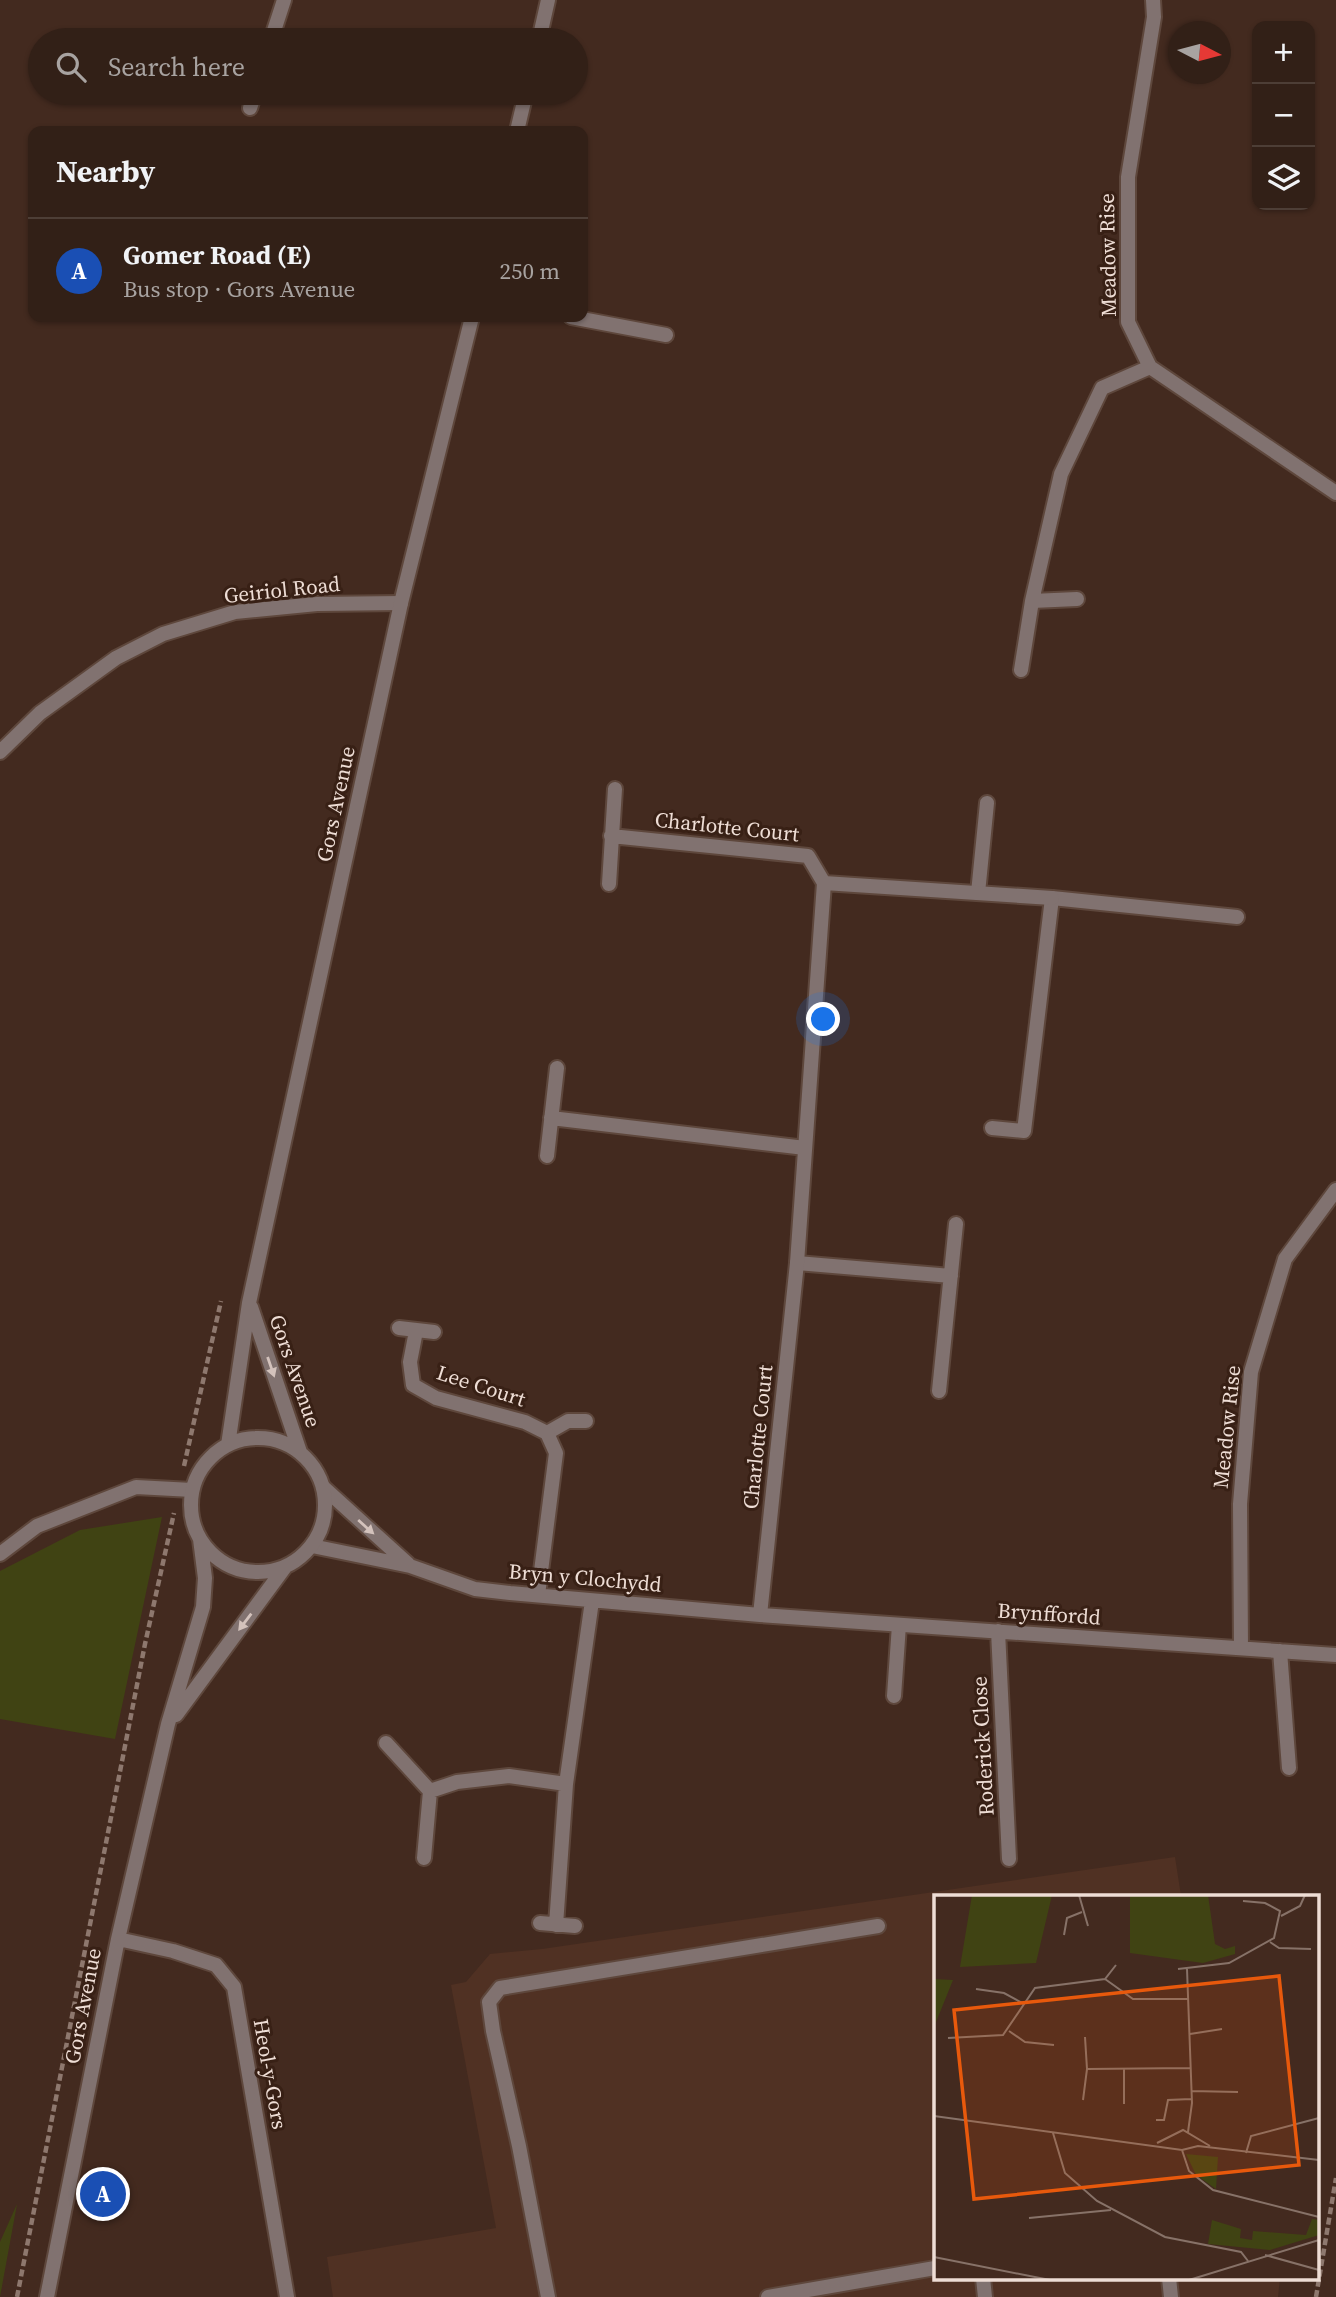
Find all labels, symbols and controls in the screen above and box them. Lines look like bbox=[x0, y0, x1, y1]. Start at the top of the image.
north arrow bbox=[1168, 21, 1231, 84]
map controls bbox=[1252, 21, 1315, 210]
button: + bbox=[1252, 21, 1315, 84]
search box bbox=[28, 28, 588, 105]
icon: search bbox=[52, 48, 90, 86]
text: Search here bbox=[108, 49, 245, 85]
button: − bbox=[1252, 84, 1315, 147]
button: layers bbox=[1252, 147, 1315, 210]
text: Nearby bbox=[56, 151, 155, 192]
street label: Meadow Rise bbox=[1092, 193, 1123, 317]
text: Gomer Road (E) bbox=[123, 237, 312, 273]
text: A bbox=[71, 255, 87, 287]
text: 250 m bbox=[499, 255, 560, 287]
text: Bus stop · Gors Avenue bbox=[123, 273, 355, 305]
street label: Geiriol Road bbox=[223, 569, 341, 610]
street label: Gors Avenue bbox=[309, 743, 362, 864]
street label: Charlotte Court bbox=[653, 805, 801, 849]
your location bbox=[806, 1002, 840, 1036]
street label: Gors Avenue bbox=[263, 1311, 328, 1431]
one-way arrow bbox=[266, 1357, 277, 1378]
street label: Lee Court bbox=[433, 1358, 529, 1414]
street label: Charlotte Court bbox=[736, 1363, 780, 1511]
street label: Meadow Rise bbox=[1206, 1364, 1247, 1490]
one-way arrow bbox=[358, 1518, 375, 1534]
street label: Bryn y Clochydd bbox=[507, 1556, 663, 1599]
street label: Brynffordd bbox=[996, 1595, 1102, 1632]
one-way arrow bbox=[238, 1613, 252, 1631]
street label: Roderick Close bbox=[964, 1675, 1001, 1817]
inset map bbox=[934, 1895, 1318, 2280]
street label: Gors Avenue bbox=[57, 1945, 108, 2066]
street label: Heol-y-Gors bbox=[247, 2016, 294, 2131]
pin: A bbox=[80, 2168, 126, 2220]

